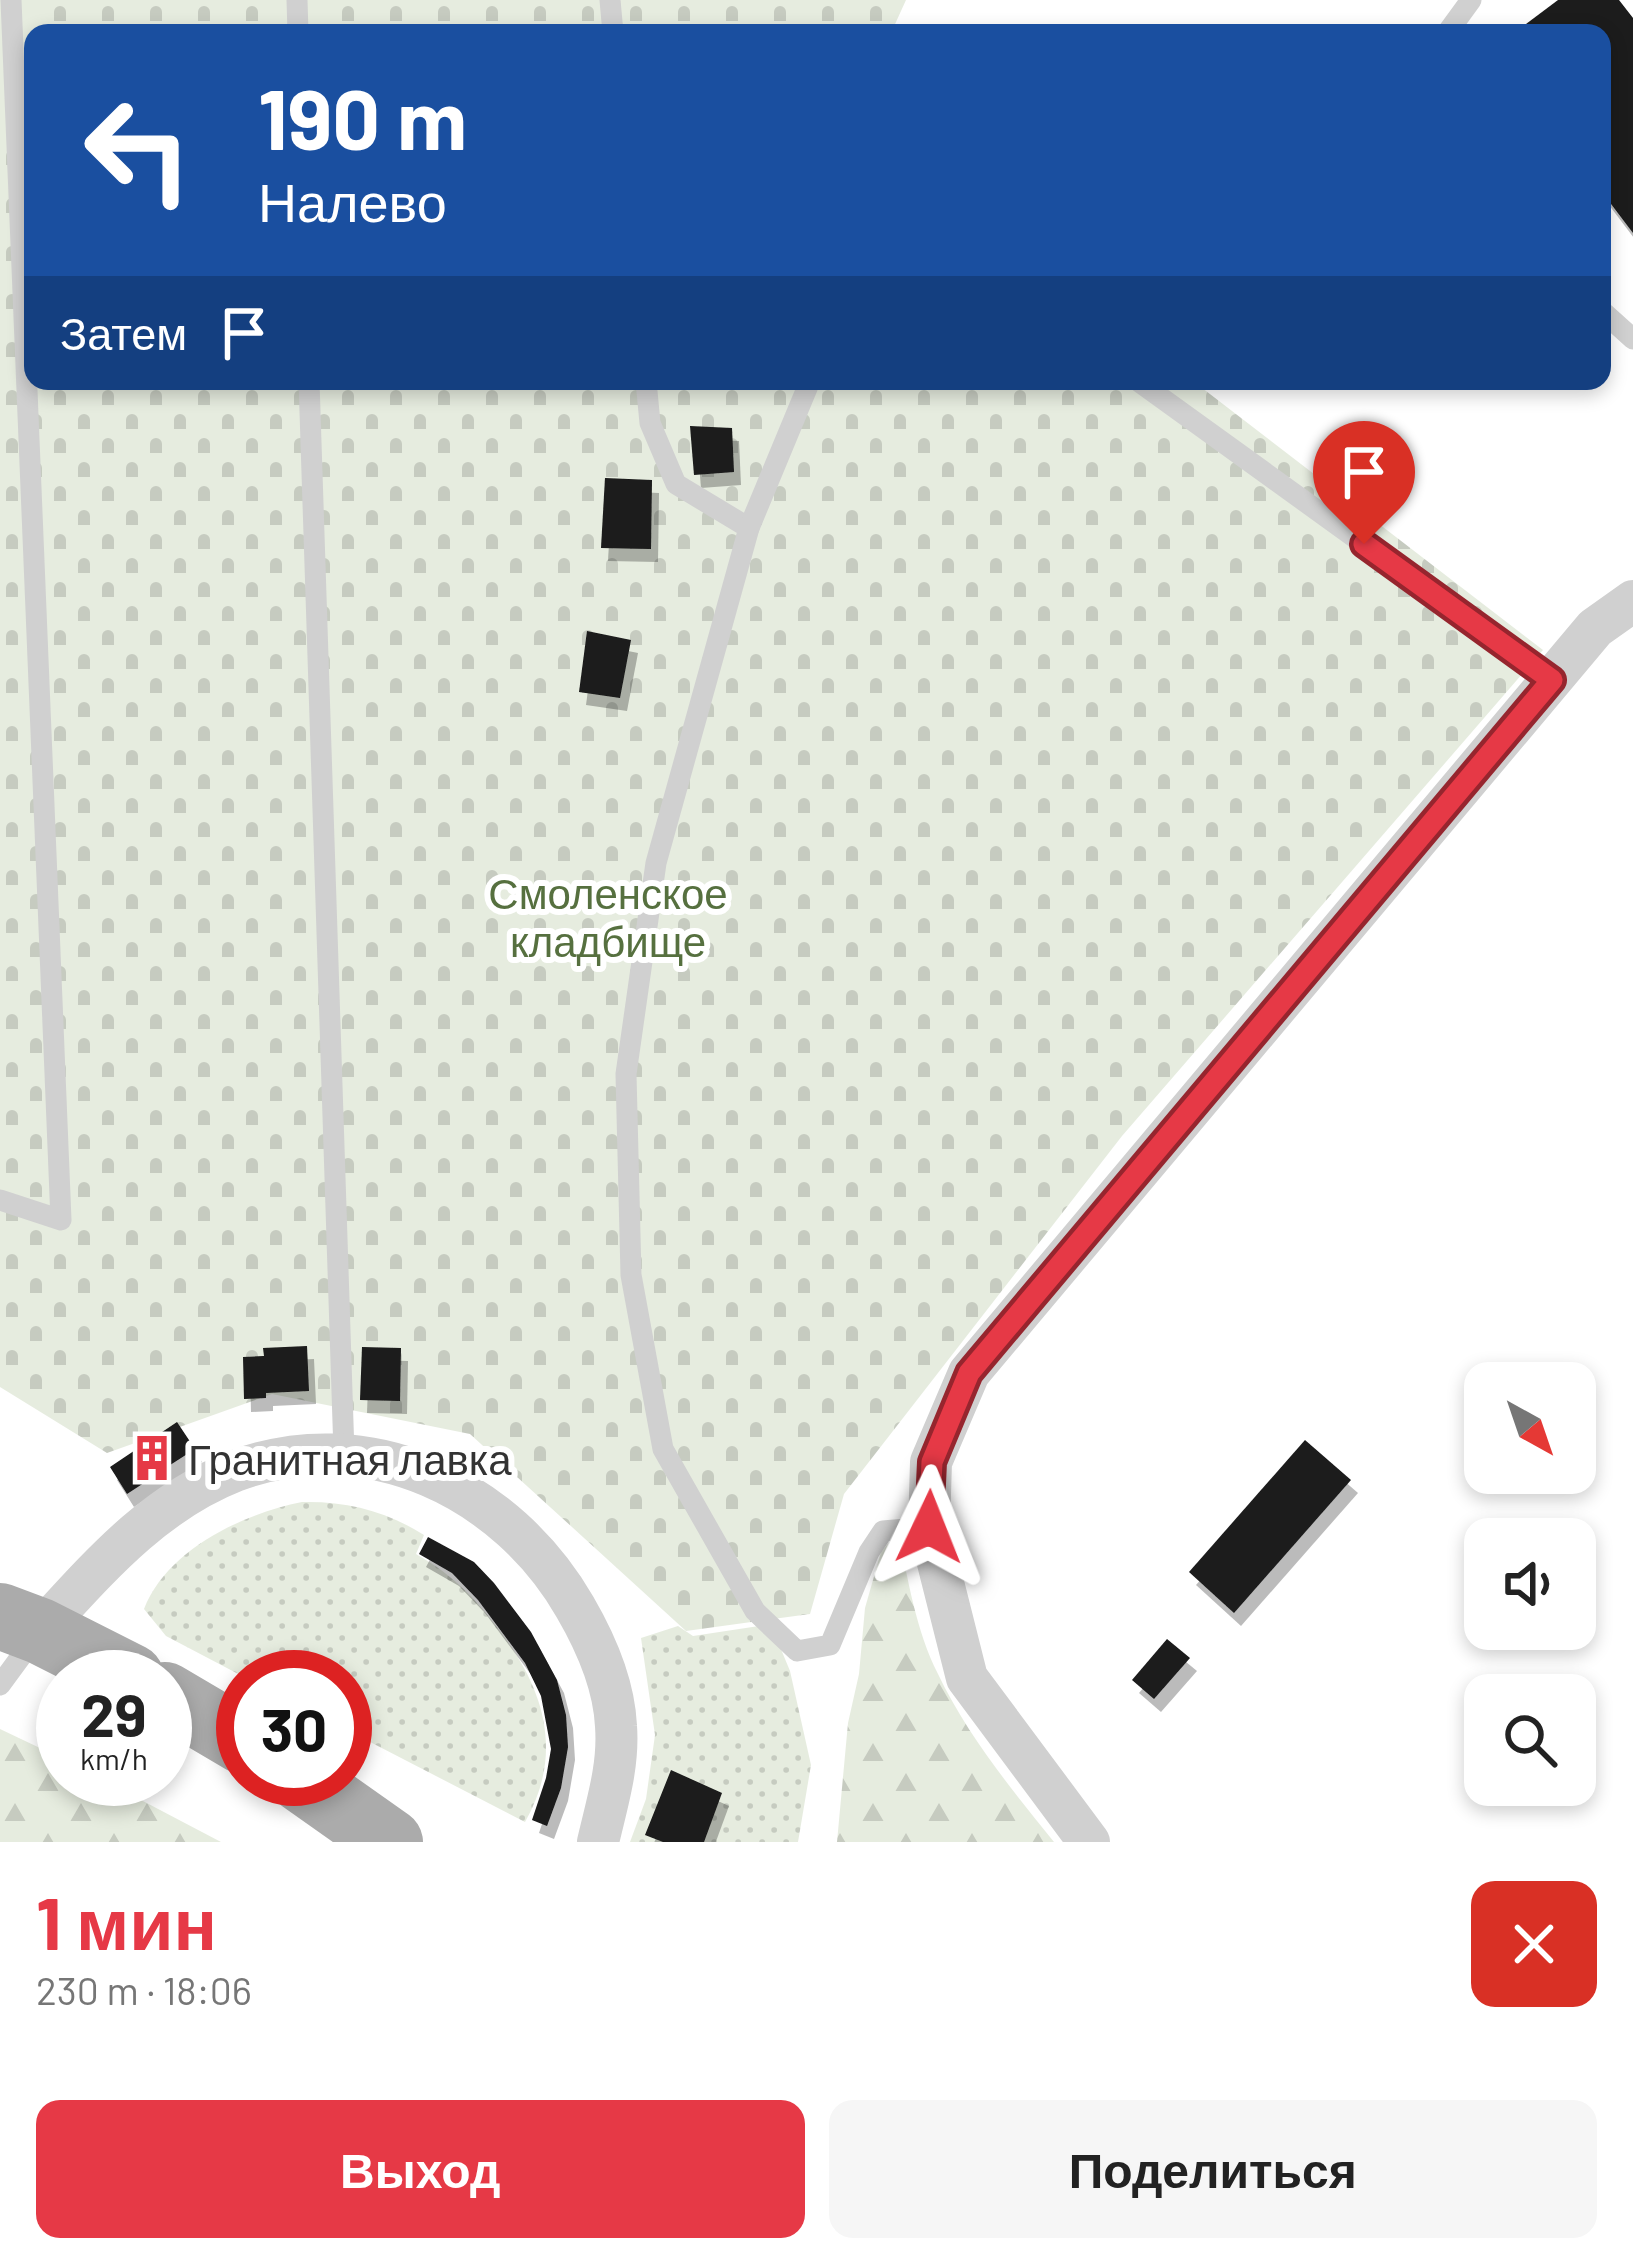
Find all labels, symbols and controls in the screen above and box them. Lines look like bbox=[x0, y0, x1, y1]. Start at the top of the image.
text: 190 m bbox=[258, 66, 467, 167]
icon: left bbox=[60, 72, 216, 228]
text: Налево bbox=[258, 168, 447, 233]
icon: arrive bbox=[211, 300, 277, 366]
text: Затем bbox=[60, 305, 187, 359]
pin bbox=[1313, 421, 1415, 544]
icon: arrive bbox=[1331, 439, 1397, 505]
park label: Смоленское кладбище bbox=[488, 867, 728, 966]
north arrow bbox=[1464, 1362, 1596, 1494]
map controls bbox=[1464, 1362, 1596, 1806]
building icon: Гранитная лавка bbox=[127, 1433, 177, 1483]
place label: Гранитная лавка bbox=[188, 1433, 512, 1484]
position arrow bbox=[866, 1464, 992, 1590]
button: sound bbox=[1464, 1518, 1596, 1650]
speed limit sign: 30 bbox=[216, 1650, 372, 1806]
button: search bbox=[1464, 1674, 1596, 1806]
text: 29 bbox=[81, 1677, 147, 1749]
text: km/h bbox=[80, 1740, 148, 1776]
text: 1 мин bbox=[36, 1878, 217, 1964]
button: close bbox=[1471, 1881, 1597, 2007]
text: 230 m · 18:06 bbox=[36, 1966, 252, 2013]
button: Выход bbox=[36, 2100, 805, 2238]
button: Поделиться bbox=[829, 2100, 1597, 2238]

